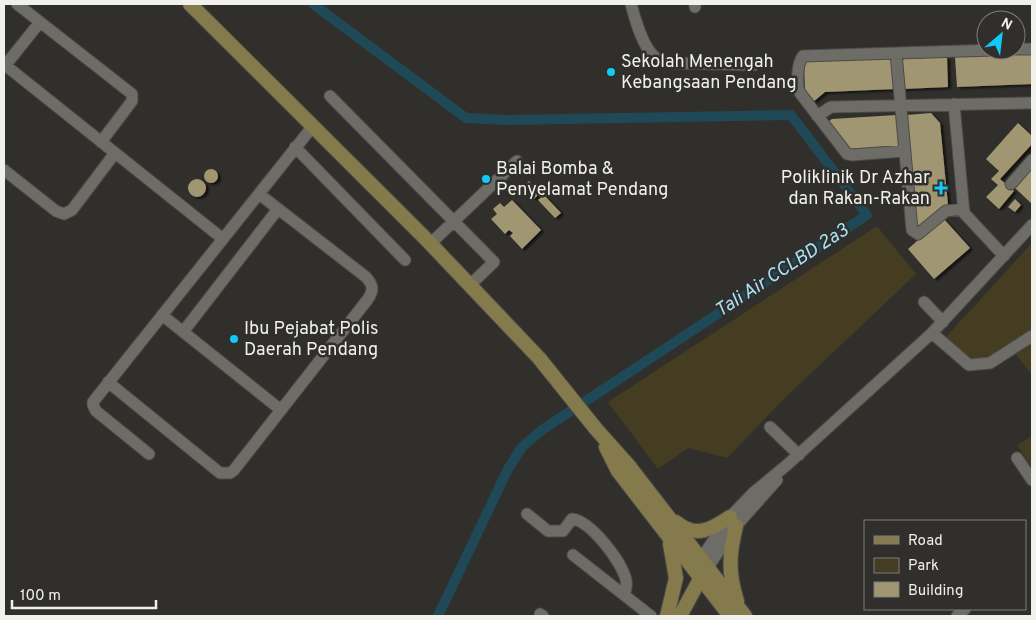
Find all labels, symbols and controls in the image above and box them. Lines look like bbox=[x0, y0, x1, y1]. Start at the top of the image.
north arrow bbox=[976, 10, 1026, 60]
text: N bbox=[998, 15, 1015, 35]
place label: Sekolah Menengah Kebangsaan Pendang bbox=[621, 51, 797, 95]
marker: Sekolah Menengah Kebangsaan Pendang bbox=[605, 66, 617, 78]
place label: Balai Bomba & Penyelamat Pendang bbox=[496, 158, 668, 202]
place label: Poliklinik Dr Azhar dan Rakan-Rakan bbox=[781, 167, 930, 211]
marker: Balai Bomba & Penyelamat Pendang bbox=[480, 173, 492, 185]
marker: Poliklinik Dr Azhar dan Rakan-Rakan bbox=[934, 181, 948, 195]
water label: Tali Air CCLBD 2a3 bbox=[711, 219, 853, 323]
place label: Ibu Pejabat Polis Daerah Pendang bbox=[244, 318, 378, 362]
marker: Ibu Pejabat Polis Daerah Pendang bbox=[228, 333, 240, 345]
legend bbox=[864, 520, 1026, 610]
text: Road bbox=[908, 532, 943, 551]
text: Park bbox=[908, 557, 939, 576]
scale bar bbox=[12, 578, 156, 610]
text: Building bbox=[908, 582, 963, 601]
text: 100 m bbox=[20, 587, 61, 606]

